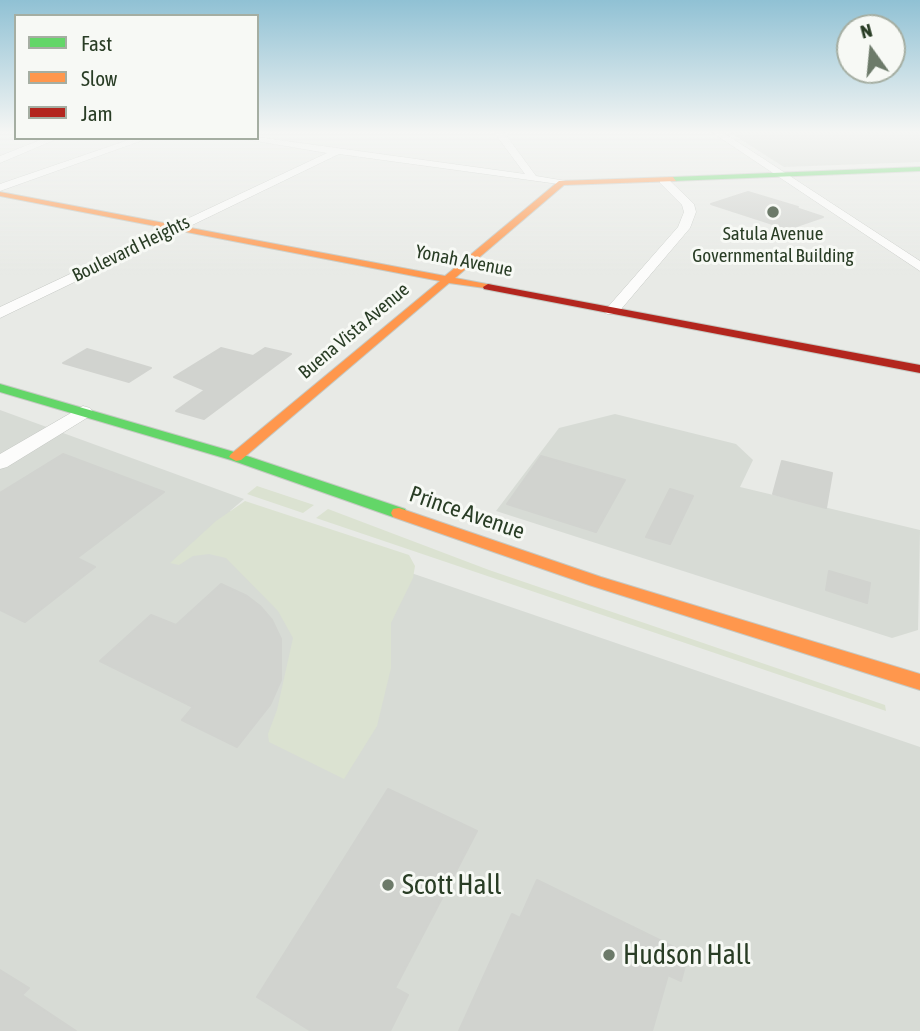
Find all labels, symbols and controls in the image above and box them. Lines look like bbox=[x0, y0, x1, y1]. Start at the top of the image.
legend bbox=[14, 14, 259, 140]
north arrow bbox=[836, 14, 906, 84]
text: N bbox=[858, 19, 874, 43]
text: Fast bbox=[81, 31, 112, 55]
text: Slow bbox=[81, 66, 117, 90]
text: Jam bbox=[81, 101, 113, 125]
marker: Satula Avenue Governmental Building bbox=[765, 204, 781, 220]
street label: Boulevard Heights bbox=[69, 211, 193, 287]
place label: Satula Avenue Governmental Building bbox=[692, 223, 854, 267]
street label: Yonah Avenue bbox=[413, 240, 515, 282]
street label: Buena Vista Avenue bbox=[294, 278, 414, 384]
street label: Prince Avenue bbox=[406, 480, 528, 546]
place label: Scott Hall bbox=[402, 868, 501, 902]
marker: Scott Hall bbox=[380, 877, 396, 893]
place label: Hudson Hall bbox=[623, 938, 751, 972]
marker: Hudson Hall bbox=[601, 947, 617, 963]

